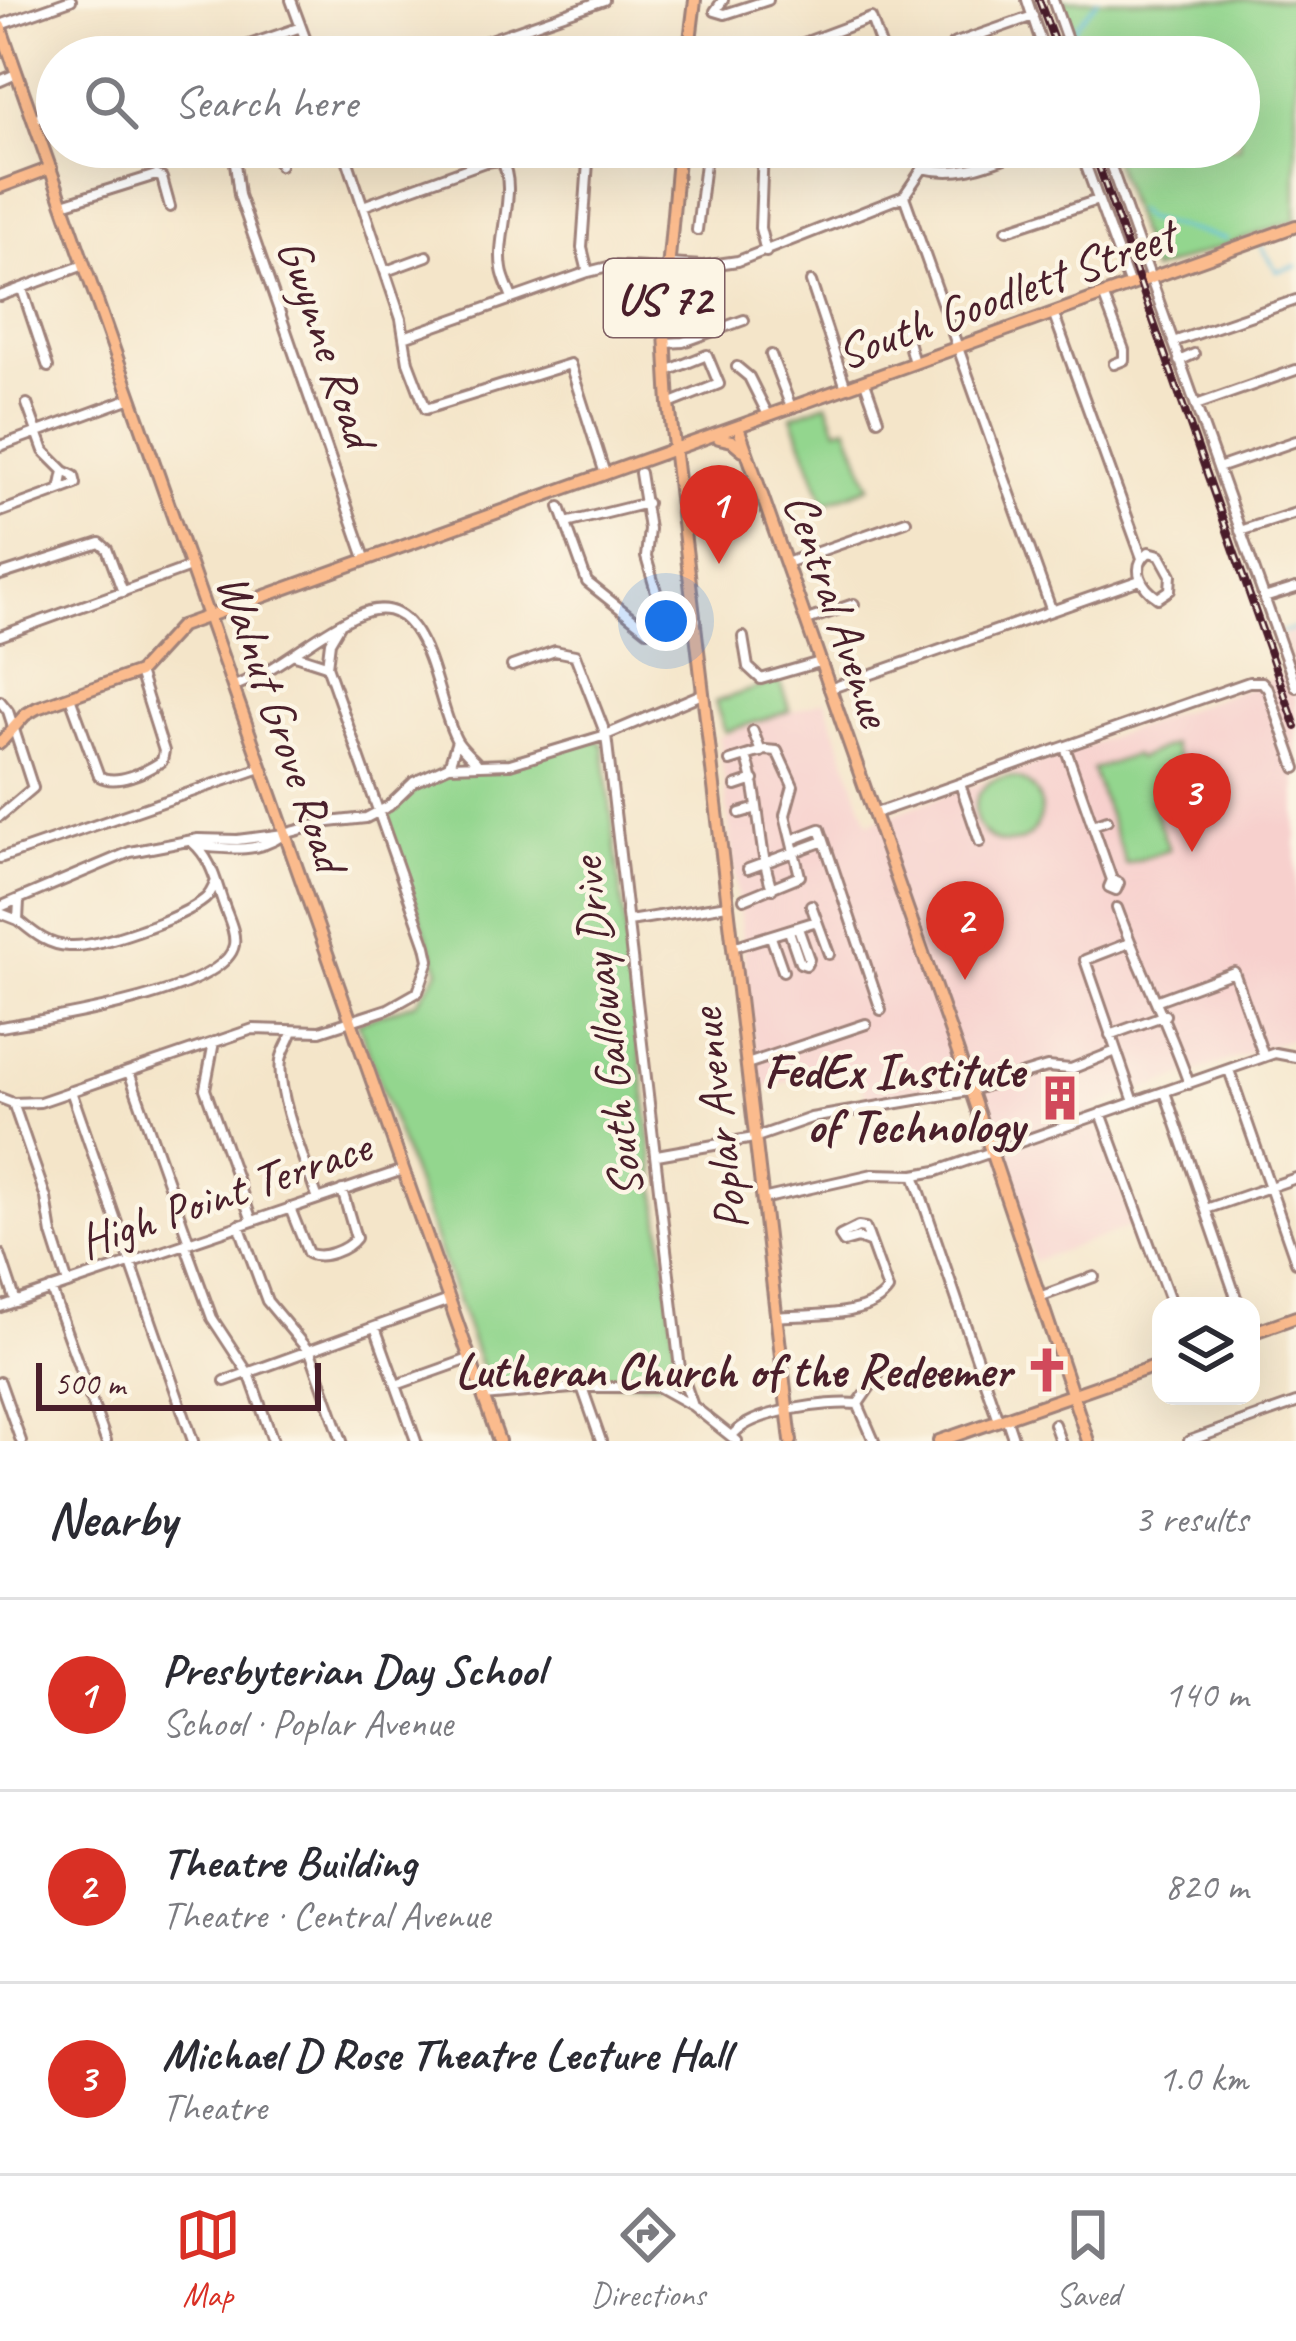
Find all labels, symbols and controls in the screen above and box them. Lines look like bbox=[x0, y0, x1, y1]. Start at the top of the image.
search box bbox=[36, 36, 1260, 168]
icon: search bbox=[78, 69, 144, 135]
text: Search here bbox=[174, 74, 357, 131]
street label: South Goodlett Street bbox=[828, 203, 1188, 383]
street label: Gwynne Road bbox=[264, 231, 393, 461]
road number: US 72 bbox=[604, 259, 724, 337]
pin: 1 bbox=[680, 465, 758, 564]
street label: Central Avenue bbox=[770, 485, 907, 737]
street label: Walnut Grove Road bbox=[203, 566, 363, 885]
your location bbox=[636, 591, 696, 651]
pin: 3 bbox=[1153, 753, 1231, 852]
street label: South Galloway Drive bbox=[555, 851, 657, 1201]
pin: 2 bbox=[926, 881, 1004, 980]
street label: Poplar Avenue bbox=[674, 1002, 761, 1234]
place label: FedEx Institute of Technology bbox=[764, 1041, 1029, 1156]
building icon: FedEx Institute of Technology bbox=[1035, 1073, 1085, 1123]
street label: High Point Terrace bbox=[71, 1115, 381, 1272]
map controls bbox=[1152, 1297, 1260, 1405]
button: layers bbox=[1152, 1297, 1260, 1405]
place label: Lutheran Church of the Redeemer bbox=[455, 1341, 1016, 1401]
church icon: Lutheran Church of the Redeemer bbox=[1022, 1345, 1072, 1395]
scale bar bbox=[36, 1357, 321, 1410]
text: 500 m bbox=[54, 1363, 125, 1405]
text: Nearby bbox=[48, 1487, 176, 1551]
text: 3 results bbox=[1134, 1495, 1248, 1544]
text: Presbyterian Day School bbox=[162, 1642, 544, 1699]
text: 1 bbox=[78, 1670, 96, 1719]
text: 140 m bbox=[1164, 1670, 1248, 1719]
text: School · Poplar Avenue bbox=[162, 1699, 453, 1748]
text: Theatre Building bbox=[162, 1834, 416, 1891]
text: 2 bbox=[78, 1862, 96, 1911]
text: 820 m bbox=[1164, 1862, 1248, 1911]
text: Theatre · Central Avenue bbox=[162, 1891, 490, 1940]
text: Michael D Rose Theatre Lecture Hall bbox=[162, 2026, 730, 2083]
text: 3 bbox=[78, 2054, 96, 2103]
text: 1.0 km bbox=[1158, 2054, 1248, 2103]
text: Theatre bbox=[162, 2083, 267, 2132]
tab: Map bbox=[175, 2202, 241, 2316]
tab: Directions bbox=[591, 2202, 705, 2316]
tab: Saved bbox=[1055, 2202, 1121, 2316]

